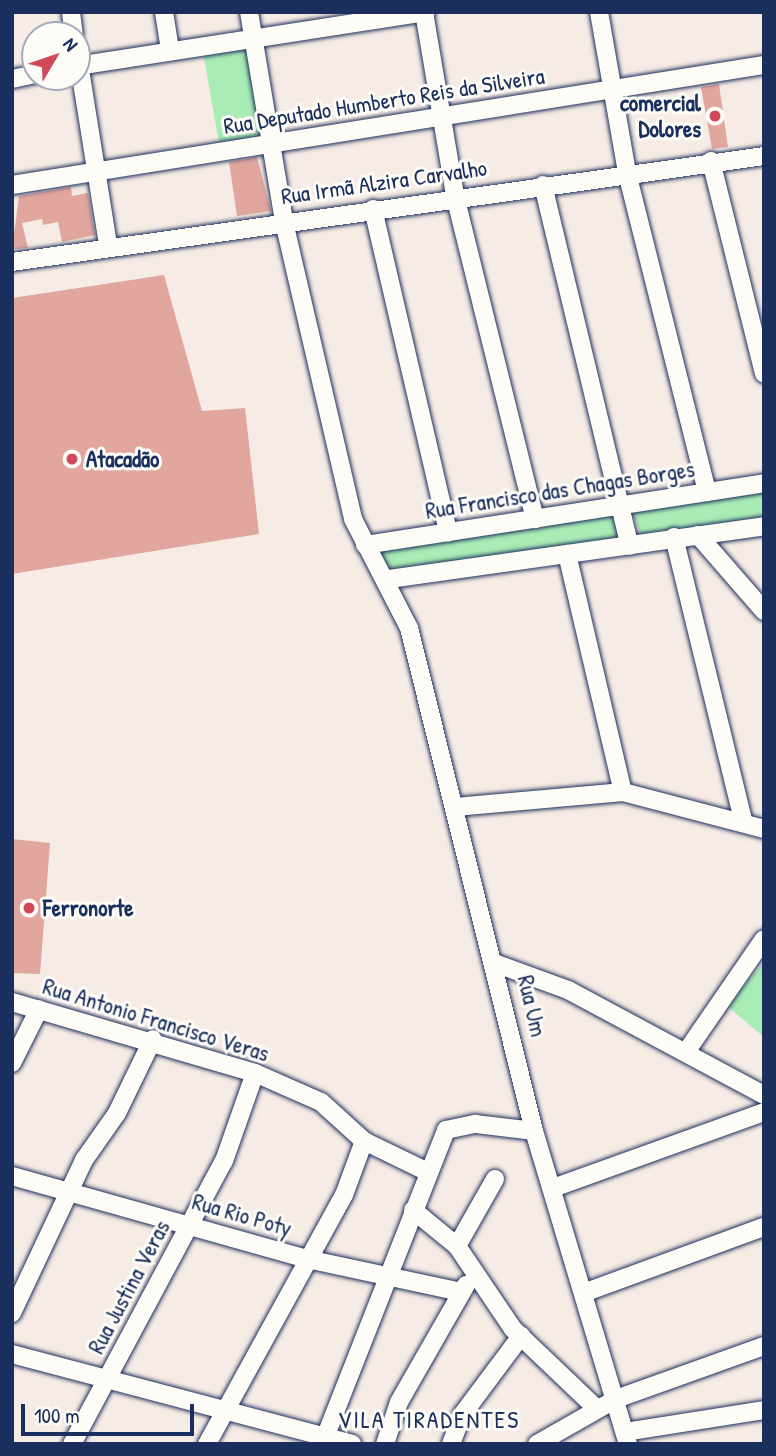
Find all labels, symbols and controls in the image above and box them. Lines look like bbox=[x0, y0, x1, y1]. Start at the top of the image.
north arrow bbox=[21, 21, 91, 91]
text: N bbox=[57, 32, 84, 56]
street label: Rua Deputado Humberto Reis da Silveira bbox=[222, 62, 546, 140]
place label: comercial Dolores bbox=[620, 89, 701, 143]
marker: comercial Dolores bbox=[707, 108, 723, 124]
street label: Rua Irmã Alzira Carvalho bbox=[279, 154, 489, 210]
place label: Atacadão bbox=[86, 445, 159, 473]
marker: Atacadão bbox=[64, 451, 80, 467]
street label: Rua Francisco das Chagas Borges bbox=[423, 455, 697, 525]
place label: Ferronorte bbox=[43, 894, 133, 922]
marker: Ferronorte bbox=[21, 900, 37, 916]
street label: Rua Antonio Francisco Veras bbox=[40, 972, 272, 1068]
street label: Rua Um bbox=[512, 973, 552, 1039]
street label: Rua Rio Poty bbox=[189, 1188, 295, 1242]
street label: Rua Justina Veras bbox=[82, 1216, 176, 1358]
scale bar bbox=[24, 1390, 198, 1434]
text: 100 m bbox=[34, 1401, 80, 1430]
district label: VILA TIRADENTES bbox=[340, 1406, 518, 1434]

